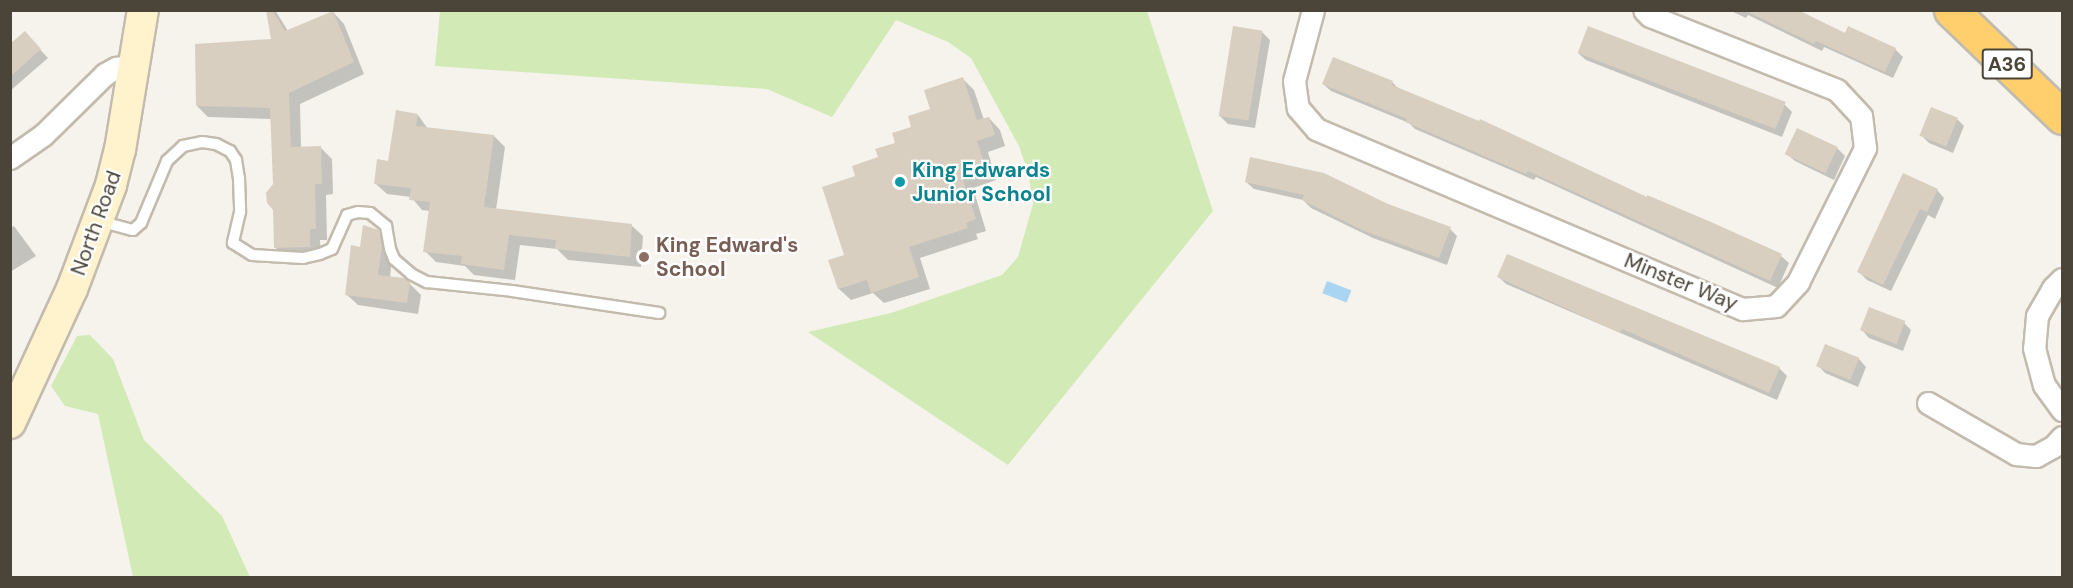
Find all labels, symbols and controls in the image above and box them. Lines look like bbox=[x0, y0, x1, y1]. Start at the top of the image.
road number: A36 bbox=[1982, 47, 2032, 81]
place label: King Edwards Junior School bbox=[912, 157, 1051, 207]
street label: North Road bbox=[65, 167, 127, 279]
marker: King Edwards Junior School bbox=[893, 175, 907, 189]
place label: King Edward's School bbox=[656, 232, 798, 282]
street label: Minster Way bbox=[1621, 248, 1741, 316]
marker: King Edward's School bbox=[637, 250, 651, 264]

